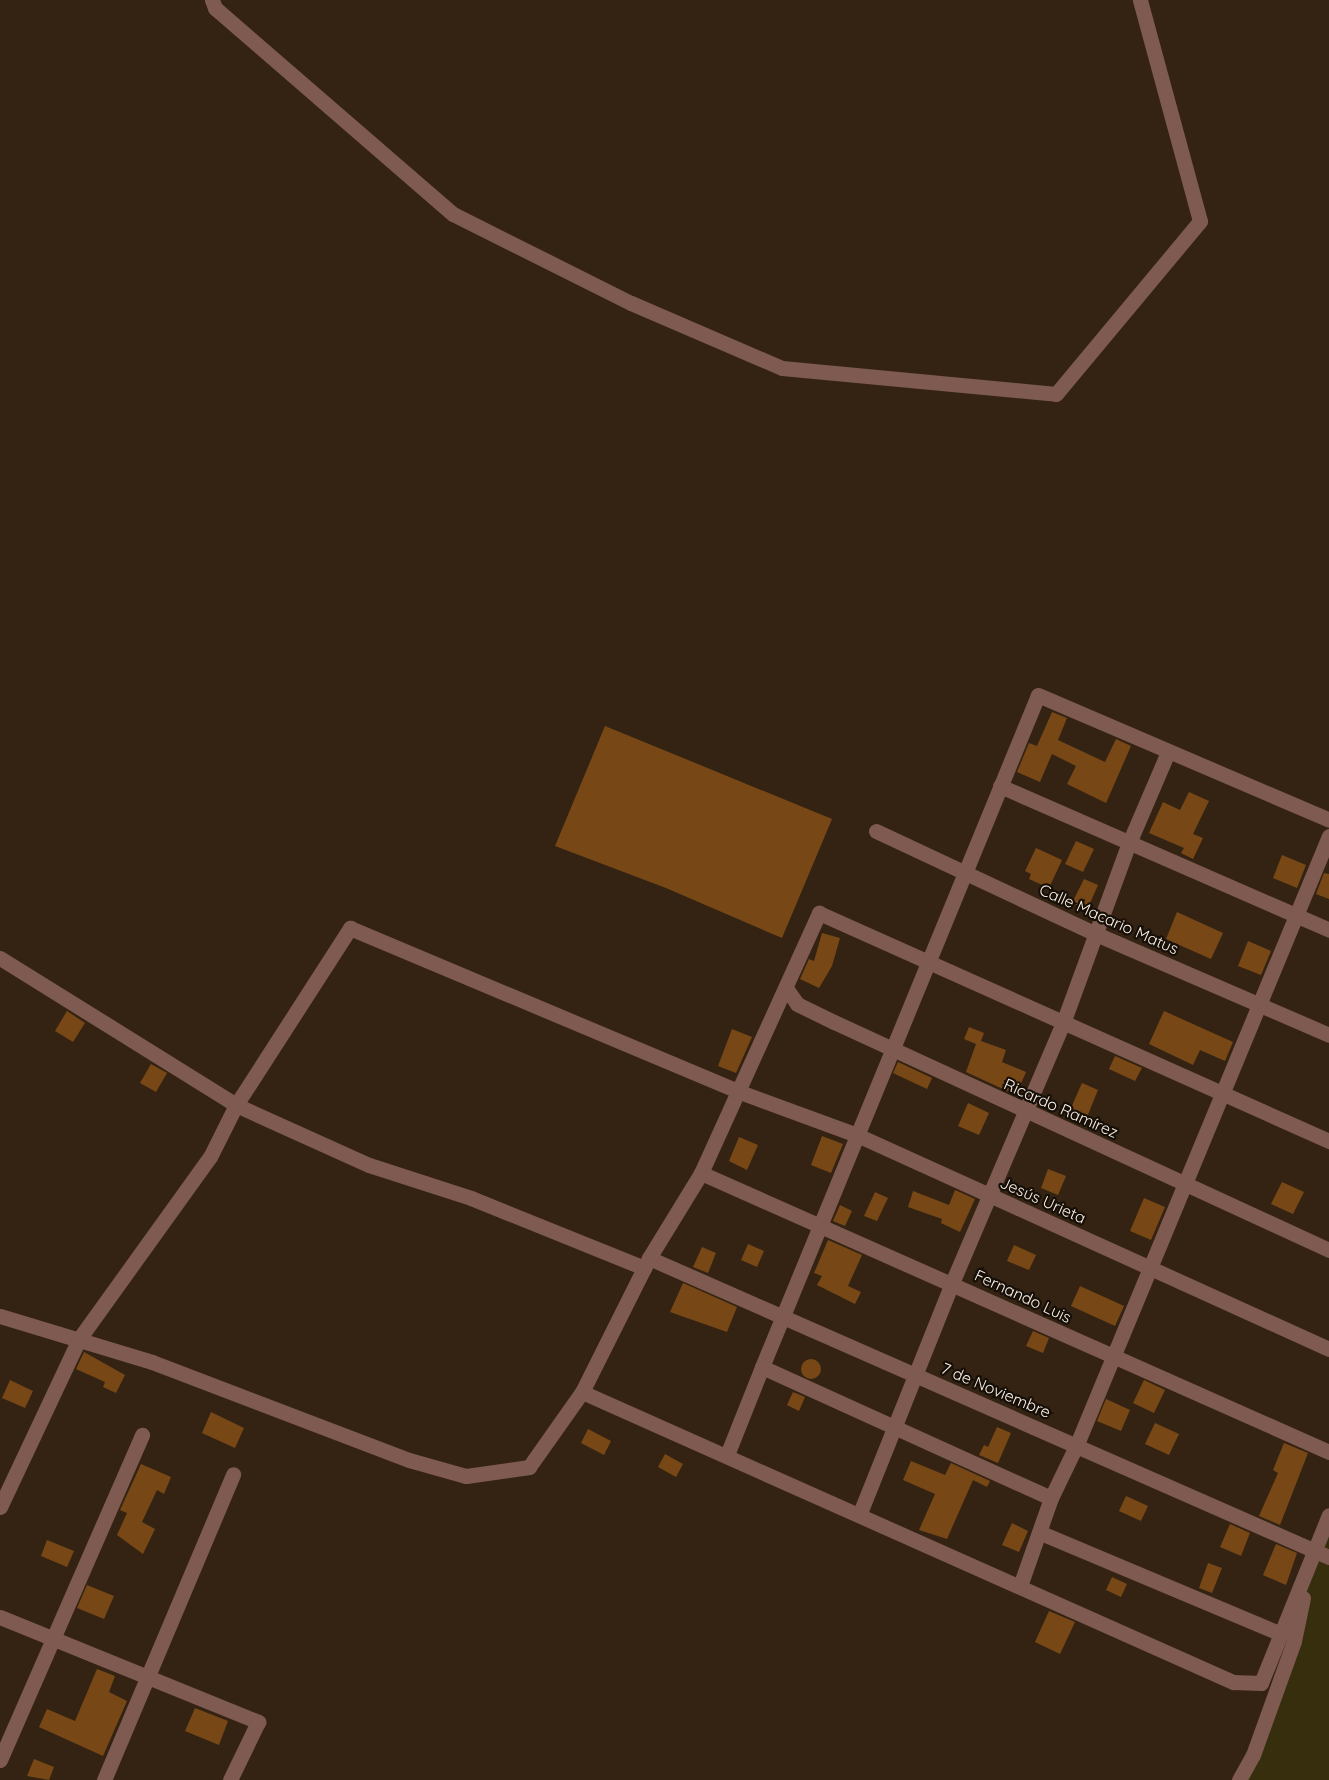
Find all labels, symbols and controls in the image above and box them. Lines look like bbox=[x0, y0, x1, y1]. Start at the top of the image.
street label: Calle Macario Matus bbox=[1036, 880, 1182, 958]
street label: Ricardo Ramírez bbox=[1001, 1074, 1121, 1142]
street label: Jesús Urieta bbox=[997, 1173, 1089, 1227]
street label: Fernando Luis bbox=[972, 1265, 1074, 1327]
street label: 7 de Noviembre bbox=[938, 1358, 1054, 1422]

